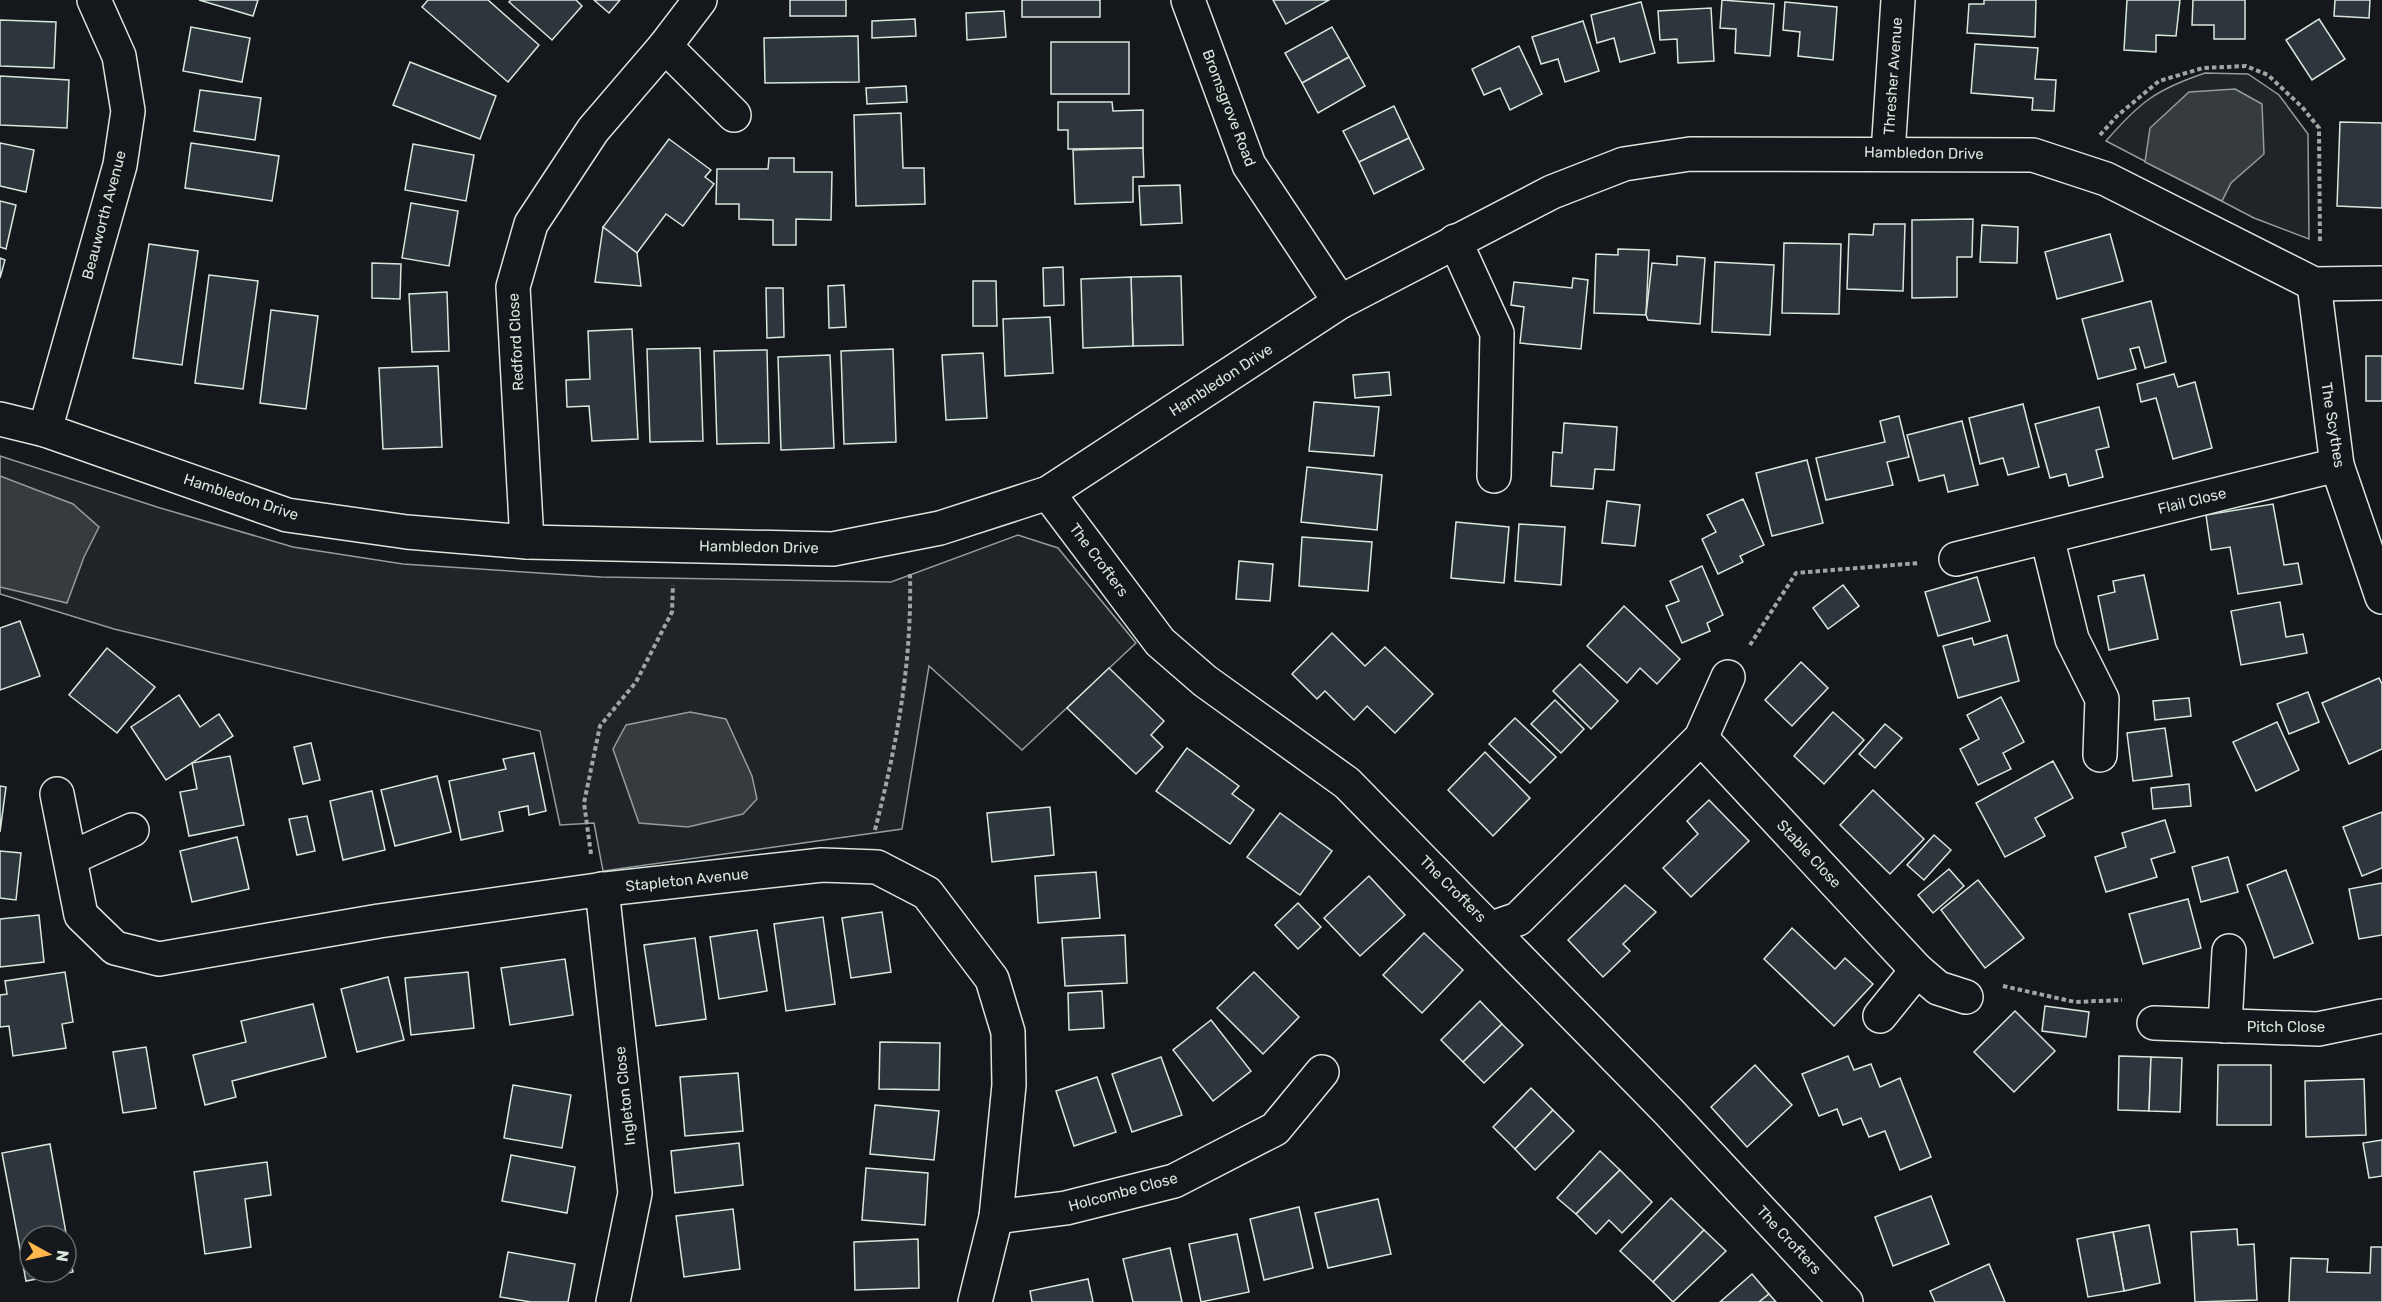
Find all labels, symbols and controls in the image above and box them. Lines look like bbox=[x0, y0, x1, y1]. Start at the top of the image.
street label: Thresher Avenue bbox=[1880, 17, 1906, 135]
street label: Bromsgrove Road bbox=[1198, 47, 1260, 169]
street label: Hambledon Drive bbox=[1864, 143, 1984, 163]
street label: Beauworth Avenue bbox=[78, 149, 130, 281]
street label: Redford Close bbox=[504, 293, 528, 391]
street label: Hambledon Drive bbox=[1166, 340, 1276, 420]
street label: The Scythes bbox=[2317, 381, 2349, 469]
street label: Hambledon Drive bbox=[181, 470, 301, 524]
street label: Flail Close bbox=[2156, 484, 2228, 518]
street label: The Crofters bbox=[1066, 520, 1133, 600]
street label: Hambledon Drive bbox=[699, 537, 819, 557]
street label: Stable Close bbox=[1773, 816, 1845, 892]
street label: The Crofters bbox=[1416, 852, 1490, 926]
street label: Stapleton Avenue bbox=[624, 865, 750, 895]
street label: Pitch Close bbox=[2247, 1018, 2325, 1036]
street label: Ingleton Close bbox=[611, 1045, 639, 1147]
street label: Holcombe Close bbox=[1066, 1169, 1180, 1215]
street label: The Crofters bbox=[1753, 1202, 1825, 1278]
north arrow bbox=[18, 1224, 78, 1284]
text: N bbox=[52, 1249, 73, 1263]

